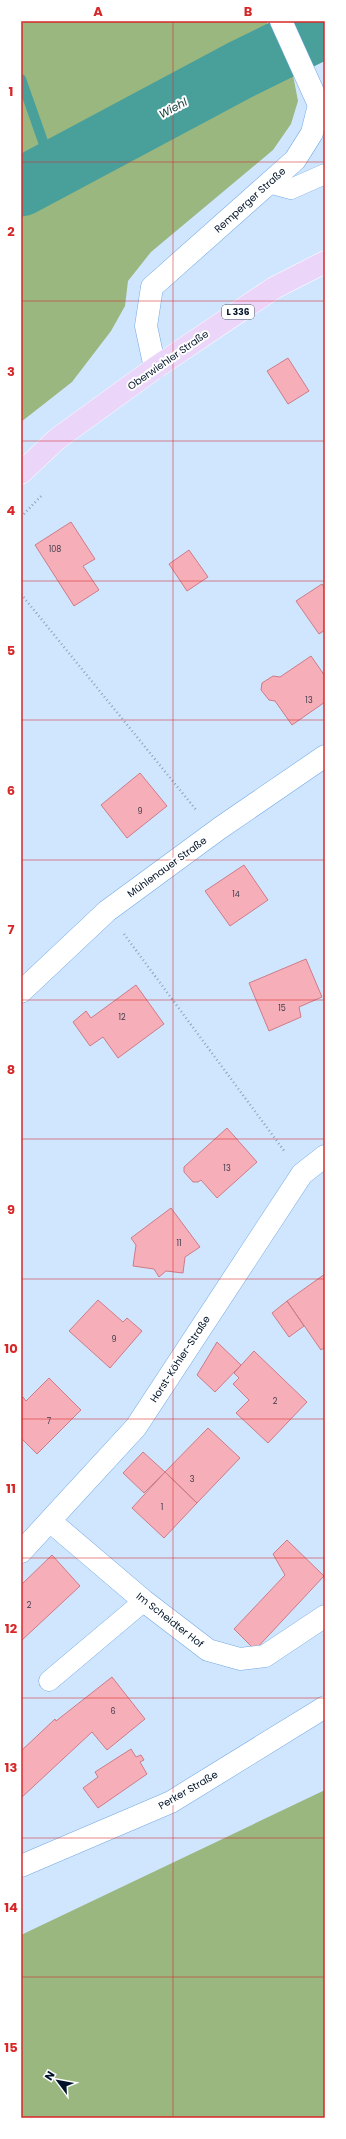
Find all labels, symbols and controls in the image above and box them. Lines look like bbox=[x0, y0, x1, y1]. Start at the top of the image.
text: A bbox=[93, 2, 103, 21]
text: B bbox=[244, 2, 253, 21]
text: 1 bbox=[9, 82, 13, 101]
water label: Wiehl bbox=[156, 94, 190, 122]
street label: Remperger Straße bbox=[211, 164, 289, 236]
text: 2 bbox=[7, 222, 15, 241]
road number: L 336 bbox=[222, 305, 254, 319]
street label: Oberwiehler Straße bbox=[124, 326, 212, 394]
text: 3 bbox=[7, 362, 15, 381]
text: 4 bbox=[7, 501, 16, 520]
house number: 108 bbox=[49, 544, 61, 555]
text: 5 bbox=[7, 641, 15, 660]
house number: 13 bbox=[305, 695, 313, 706]
text: 6 bbox=[7, 781, 15, 800]
house number: 9 bbox=[137, 806, 143, 817]
street label: Mühlenauer Straße bbox=[124, 833, 210, 901]
house number: 14 bbox=[232, 889, 240, 900]
text: 7 bbox=[8, 920, 15, 939]
house number: 15 bbox=[278, 1003, 286, 1014]
house number: 12 bbox=[118, 1012, 126, 1023]
text: 8 bbox=[7, 1060, 15, 1079]
house number: 13 bbox=[223, 1163, 231, 1174]
text: 9 bbox=[7, 1200, 15, 1219]
house number: 11 bbox=[176, 1238, 182, 1249]
street label: Horst-Köhler-Straße bbox=[146, 1313, 214, 1405]
house number: 9 bbox=[111, 1334, 117, 1345]
text: 10 bbox=[4, 1339, 18, 1358]
house number: 2 bbox=[273, 1396, 278, 1407]
house number: 7 bbox=[47, 1416, 52, 1427]
house number: 3 bbox=[190, 1474, 195, 1485]
text: 11 bbox=[6, 1479, 16, 1498]
house number: 1 bbox=[161, 1502, 163, 1513]
street label: Im Scheidter Hof bbox=[133, 1589, 207, 1651]
house number: 2 bbox=[27, 1600, 32, 1611]
text: 12 bbox=[5, 1619, 18, 1638]
house number: 6 bbox=[110, 1706, 116, 1717]
text: 13 bbox=[5, 1758, 18, 1777]
street label: Perker Straße bbox=[155, 1767, 221, 1813]
text: 14 bbox=[4, 1898, 18, 1917]
text: 15 bbox=[4, 2038, 18, 2057]
north arrow bbox=[38, 2061, 78, 2101]
text: N bbox=[41, 2068, 58, 2083]

